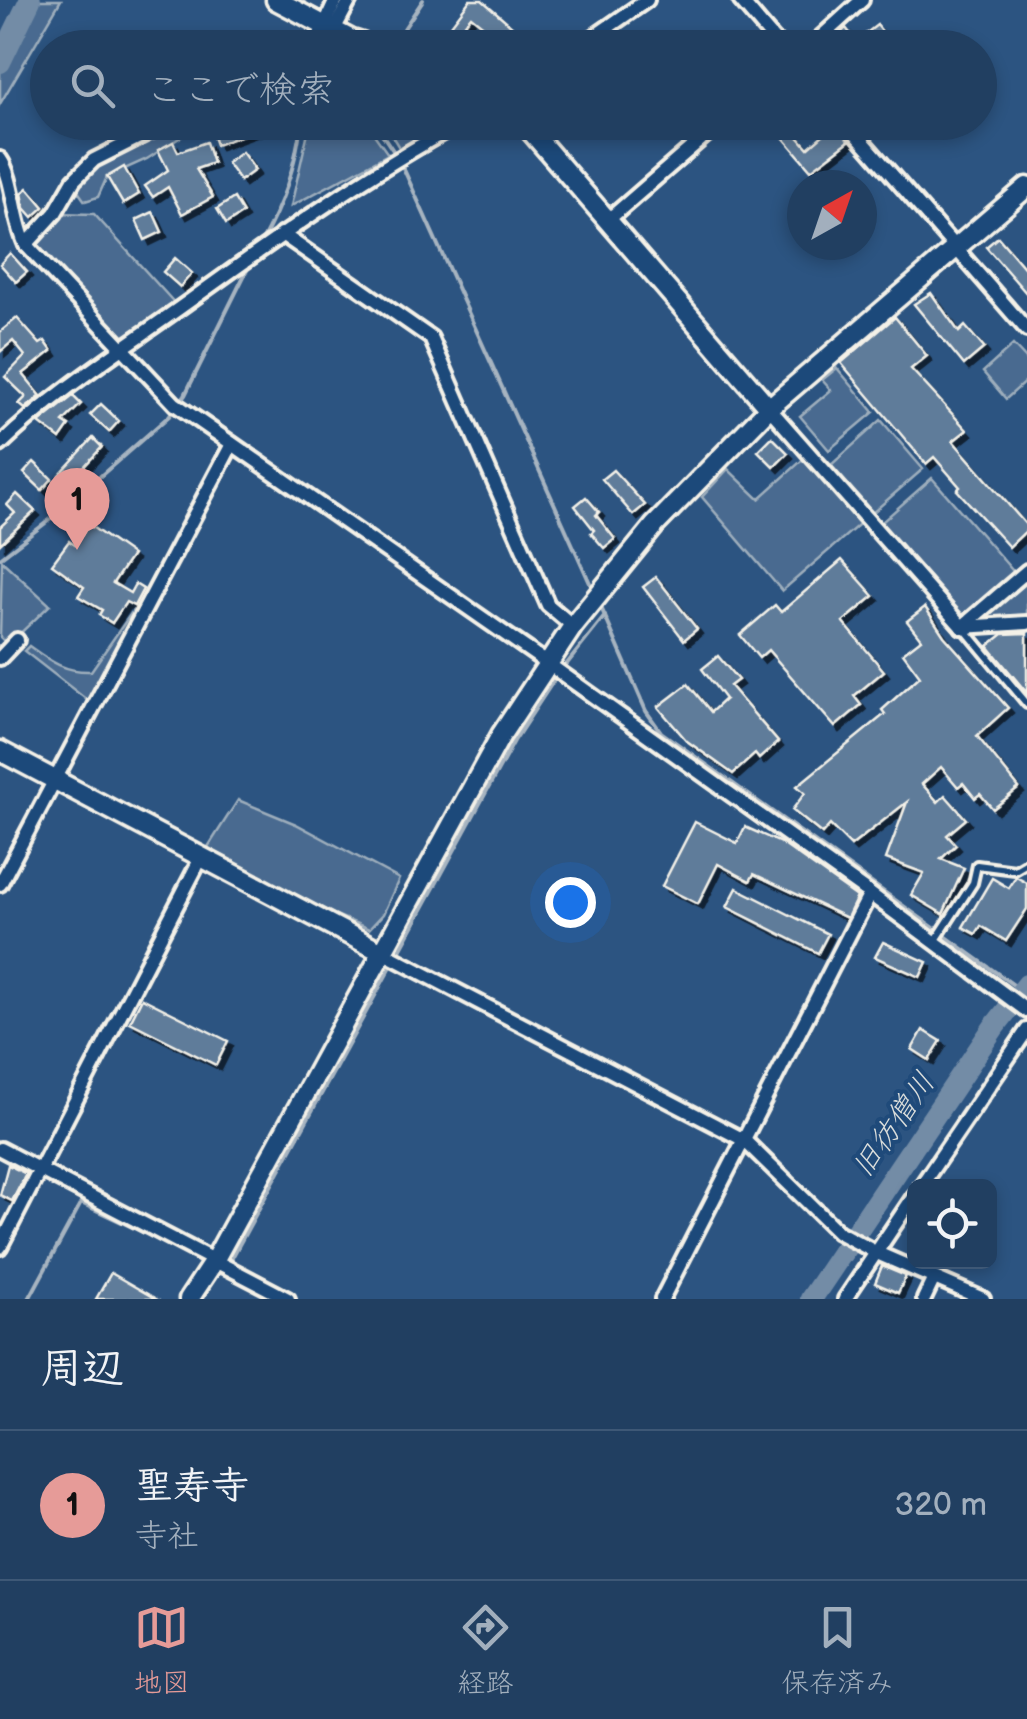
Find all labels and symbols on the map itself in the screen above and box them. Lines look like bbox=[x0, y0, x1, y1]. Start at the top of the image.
north arrow bbox=[787, 170, 877, 260]
pin: 1 bbox=[44, 468, 110, 550]
your location bbox=[545, 877, 596, 928]
water label: 旧彷僧川 bbox=[845, 1066, 943, 1184]

